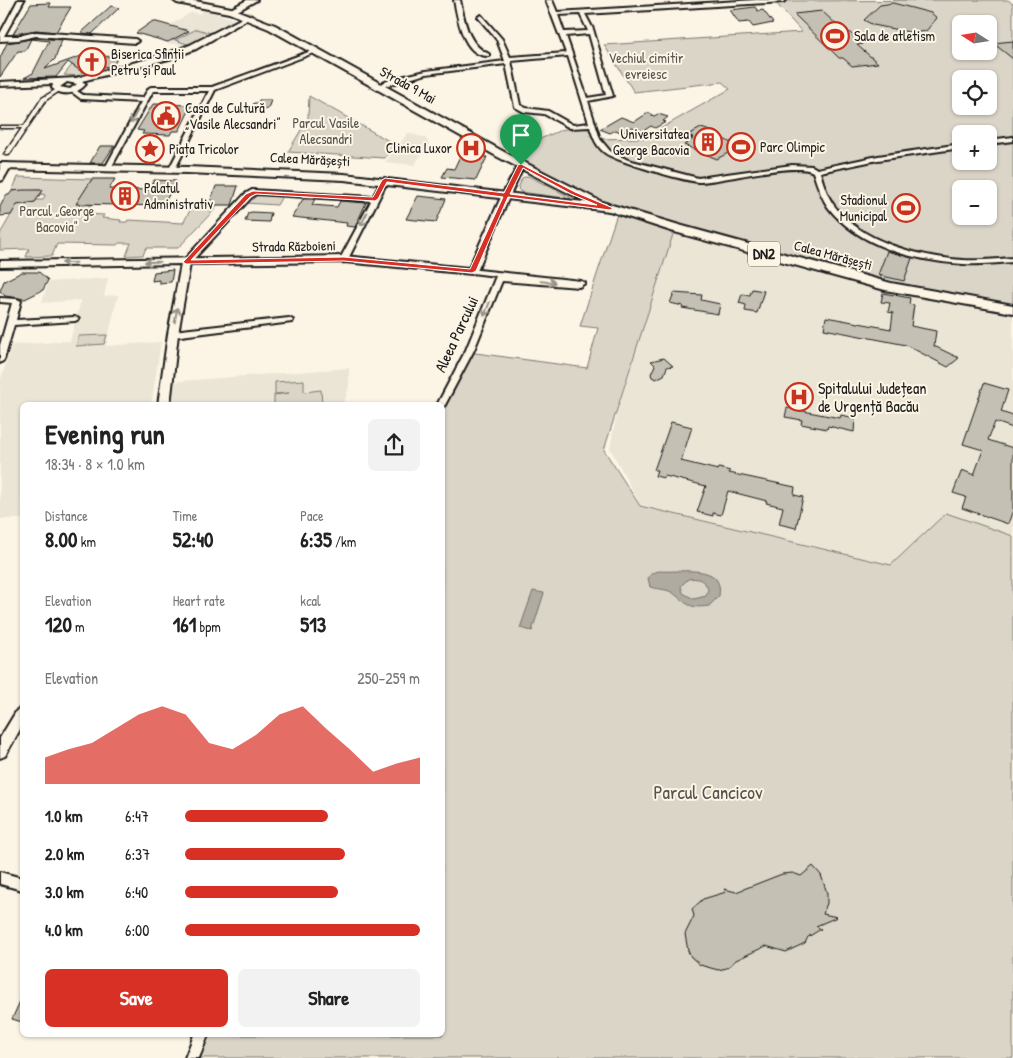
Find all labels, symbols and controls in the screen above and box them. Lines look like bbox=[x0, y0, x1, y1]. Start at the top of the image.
north arrow bbox=[952, 15, 998, 60]
map controls bbox=[952, 15, 997, 225]
sports icon: Sala de atletism bbox=[820, 21, 850, 51]
place label: Sala de atletism bbox=[854, 26, 935, 45]
place label: Biserica Sfinții Petru și Paul bbox=[111, 44, 184, 79]
church icon: Biserica Sfinții Petru și Paul bbox=[77, 47, 107, 77]
park label: Vechiul cimitir evreiesc bbox=[609, 48, 684, 83]
street label: Strada 9 Mai bbox=[377, 61, 440, 108]
button: locate bbox=[952, 70, 997, 115]
place label: Casa de Cultură „Vasile Alecsandri” bbox=[185, 98, 281, 133]
public building icon: Casa de Cultură „Vasile Alecsandri” bbox=[151, 101, 181, 131]
one-way arrow bbox=[129, 110, 139, 125]
park label: Parcul Vasile Alecsandri bbox=[293, 113, 360, 148]
pin bbox=[500, 114, 542, 165]
icon: arrive bbox=[507, 121, 535, 149]
place label: Universitatea George Bacovia bbox=[613, 124, 690, 160]
button: + bbox=[952, 125, 997, 170]
building icon: Universitatea George Bacovia bbox=[693, 127, 723, 157]
sports icon: Parc Olimpic bbox=[726, 132, 756, 162]
hospital icon: Clinica Luxor bbox=[456, 133, 486, 163]
place icon: Piața Tricolor bbox=[135, 134, 165, 164]
place label: Parc Olimpic bbox=[760, 137, 826, 157]
place label: Clinica Luxor bbox=[386, 138, 453, 157]
place label: Piața Tricolor bbox=[169, 139, 239, 158]
street label: Calea Mărășești bbox=[269, 147, 351, 170]
place label: Palatul Administrativ bbox=[144, 178, 213, 213]
button: − bbox=[952, 180, 997, 225]
building icon: Palatul Administrativ bbox=[110, 181, 140, 211]
place label: Stadionul Municipal bbox=[840, 190, 887, 226]
sports icon: Stadionul Municipal bbox=[891, 193, 921, 223]
park label: Parcul „George Bacovia" bbox=[20, 201, 95, 236]
one-way arrow bbox=[359, 212, 369, 227]
street label: Strada Războieni bbox=[252, 235, 336, 256]
street label: Calea Mărășești bbox=[792, 235, 874, 274]
road number: DN2 bbox=[748, 242, 780, 266]
one-way arrow bbox=[144, 257, 160, 267]
one-way arrow bbox=[61, 258, 78, 268]
one-way arrow bbox=[539, 278, 555, 287]
street label: Aleea Parcului bbox=[429, 292, 483, 376]
one-way arrow bbox=[482, 301, 491, 317]
one-way arrow bbox=[172, 307, 182, 323]
place label: Spitalului Județean de Urgență Bacău bbox=[818, 377, 926, 417]
hospital icon: Spitalului Județean de Urgență Bacău bbox=[784, 382, 814, 412]
text: Evening run bbox=[45, 415, 165, 453]
button: share bbox=[368, 419, 420, 471]
text: 18:34 · 8 × 1.0 km bbox=[45, 453, 145, 475]
text: Distance bbox=[45, 506, 88, 525]
text: Time bbox=[173, 506, 197, 525]
text: Pace bbox=[300, 506, 324, 525]
text: 8.00 bbox=[45, 525, 77, 554]
text: 52:40 bbox=[173, 525, 214, 554]
text: 6:35 bbox=[300, 525, 332, 554]
text: km bbox=[77, 532, 96, 551]
text: /km bbox=[332, 532, 356, 551]
text: Elevation bbox=[45, 591, 92, 610]
text: Heart rate bbox=[173, 591, 225, 610]
text: kcal bbox=[300, 591, 321, 610]
text: 120 bbox=[45, 610, 72, 639]
text: 161 bbox=[173, 610, 196, 639]
text: 513 bbox=[300, 610, 326, 639]
text: m bbox=[72, 617, 85, 636]
text: bpm bbox=[196, 617, 221, 636]
text: Elevation bbox=[45, 667, 98, 689]
text: 250–259 m bbox=[357, 667, 420, 689]
park label: Parcul Cancicov bbox=[653, 779, 763, 805]
text: 1.0 km bbox=[45, 805, 83, 827]
text: 6:47 bbox=[125, 805, 149, 827]
text: 2.0 km bbox=[45, 843, 84, 865]
text: 6:37 bbox=[125, 843, 150, 865]
text: 3.0 km bbox=[45, 881, 84, 903]
text: 6:40 bbox=[125, 881, 148, 903]
text: 4.0 km bbox=[45, 919, 83, 941]
text: 6:00 bbox=[125, 919, 149, 941]
button: Save bbox=[45, 969, 228, 1027]
button: Share bbox=[238, 969, 420, 1027]

